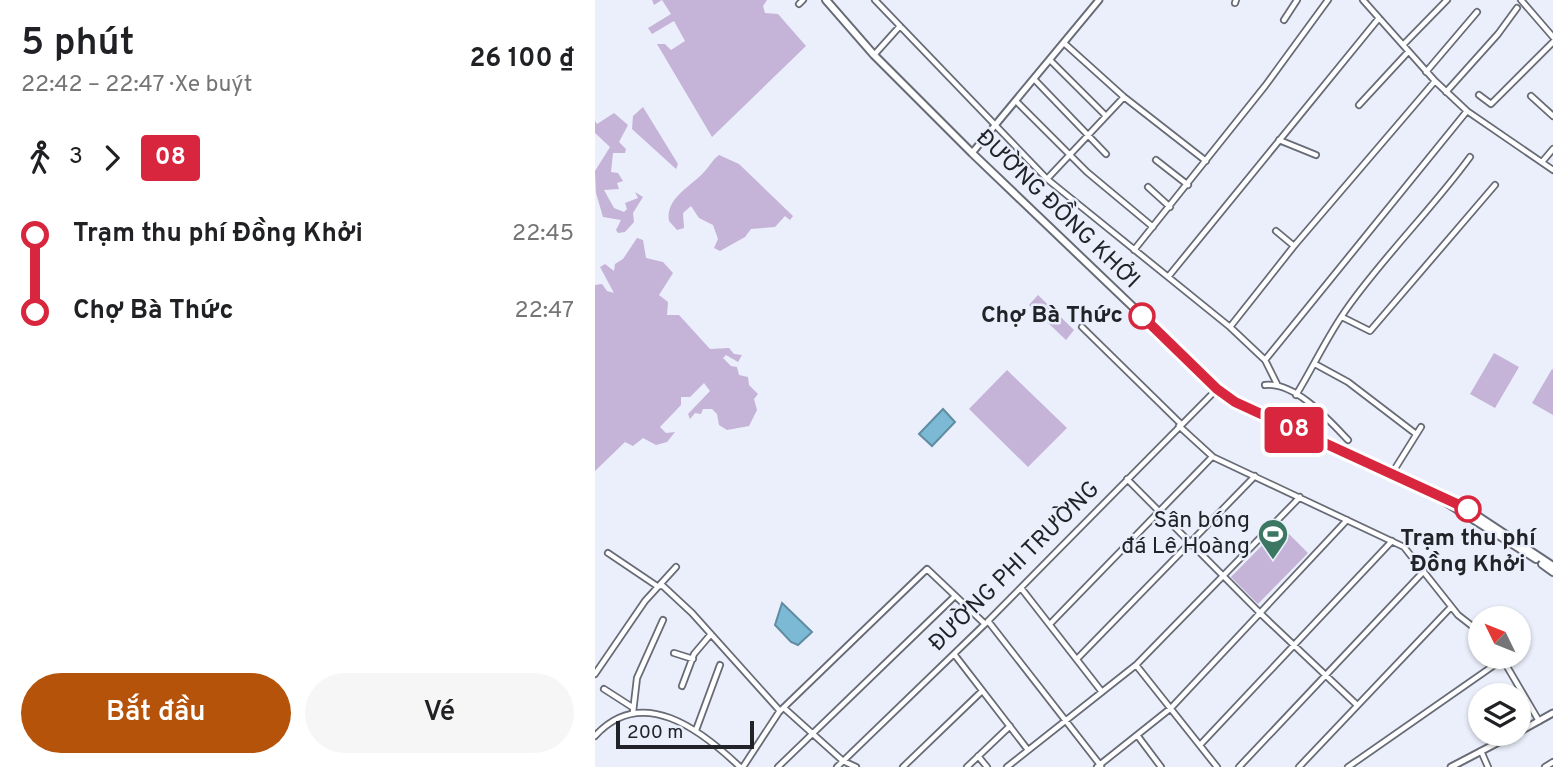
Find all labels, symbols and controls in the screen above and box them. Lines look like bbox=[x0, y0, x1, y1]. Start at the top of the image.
text: 5 phút bbox=[21, 20, 134, 69]
text: 26 100 ₫ bbox=[469, 43, 574, 76]
text: 22:42 – 22:47 · Xe buýt bbox=[21, 71, 253, 100]
street label: ĐƯỜNG ĐỒNG KHỞI bbox=[969, 121, 1149, 296]
icon: walk bbox=[21, 139, 59, 177]
icon: forward bbox=[93, 139, 131, 177]
text: 3 bbox=[69, 143, 83, 172]
text: 08 bbox=[155, 143, 186, 173]
text: Trạm thu phí Đồng Khởi bbox=[73, 218, 363, 251]
text: 22:45 bbox=[512, 220, 574, 249]
text: Chợ Bà Thức bbox=[73, 295, 234, 328]
text: 22:47 bbox=[515, 297, 574, 326]
place label: Chợ Bà Thức bbox=[981, 302, 1123, 331]
marker: Chợ Bà Thức bbox=[1129, 303, 1155, 329]
line badge: 08 bbox=[1263, 407, 1325, 453]
text: 08 bbox=[1279, 415, 1309, 445]
street label: ĐƯỜNG PHI TRƯỜNG bbox=[922, 474, 1106, 658]
marker: Trạm thu phí Đồng Khởi bbox=[1455, 496, 1481, 522]
place label: Sân bóng đá Lê Hoàng bbox=[1121, 507, 1250, 562]
sports icon: Sân bóng đá Lê Hoàng bbox=[1256, 517, 1290, 561]
place label: Trạm thu phí Đồng Khởi bbox=[1400, 525, 1537, 580]
north arrow bbox=[1468, 606, 1531, 668]
map controls bbox=[1468, 606, 1531, 746]
button: Bắt đầu bbox=[21, 673, 291, 753]
button: Vé bbox=[305, 673, 574, 753]
button: layers bbox=[1468, 683, 1531, 746]
scale bar bbox=[616, 718, 754, 750]
text: 200 m bbox=[627, 721, 683, 745]

